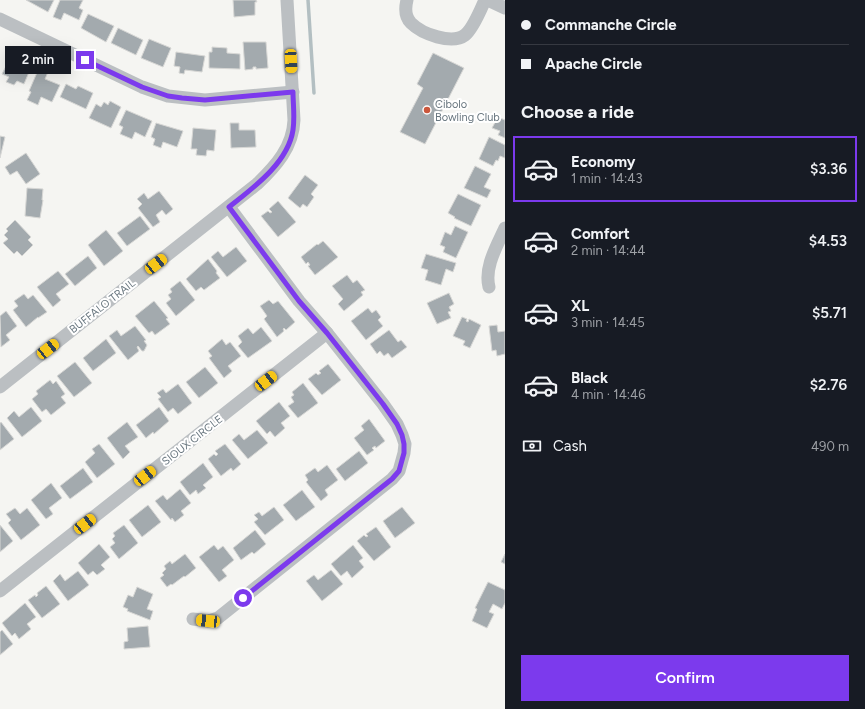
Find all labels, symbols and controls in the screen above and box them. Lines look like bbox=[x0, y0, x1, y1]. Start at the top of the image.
text: Commanche Circle bbox=[545, 16, 677, 34]
callout: 2 min bbox=[5, 46, 71, 74]
car bbox=[284, 49, 298, 73]
route end bbox=[76, 51, 94, 69]
text: 2 min bbox=[22, 52, 54, 67]
text: Apache Circle bbox=[545, 55, 642, 73]
place label: Cibolo Bowling Club bbox=[435, 98, 500, 124]
text: Choose a ride bbox=[521, 101, 634, 123]
marker: Cibolo Bowling Club bbox=[422, 105, 432, 115]
icon: car bbox=[523, 151, 559, 187]
text: Economy bbox=[571, 153, 636, 171]
text: $3.36 bbox=[810, 160, 847, 178]
text: 1 min · 14:43 bbox=[571, 171, 643, 186]
icon: car bbox=[523, 223, 559, 259]
text: Comfort bbox=[571, 225, 630, 243]
text: $4.53 bbox=[809, 232, 847, 250]
text: 2 min · 14:44 bbox=[571, 243, 645, 258]
car bbox=[143, 252, 169, 276]
street label: BUFFALO TRAIL bbox=[67, 277, 138, 336]
icon: car bbox=[523, 295, 559, 331]
text: XL bbox=[571, 297, 589, 315]
text: $5.71 bbox=[812, 304, 847, 322]
text: 3 min · 14:45 bbox=[571, 315, 645, 330]
car bbox=[35, 337, 61, 361]
icon: car bbox=[523, 367, 559, 403]
car bbox=[253, 369, 279, 393]
text: Black bbox=[571, 369, 608, 387]
text: $2.76 bbox=[810, 376, 847, 394]
text: 4 min · 14:46 bbox=[571, 387, 646, 402]
street label: SIOUX CIRCLE bbox=[159, 413, 225, 468]
icon: cash bbox=[521, 435, 543, 457]
text: Cash bbox=[553, 437, 587, 455]
text: 490 m bbox=[811, 439, 849, 454]
car bbox=[132, 464, 158, 488]
car bbox=[72, 512, 98, 536]
route start bbox=[234, 589, 252, 607]
car bbox=[195, 614, 221, 628]
button: Confirm bbox=[521, 655, 849, 701]

